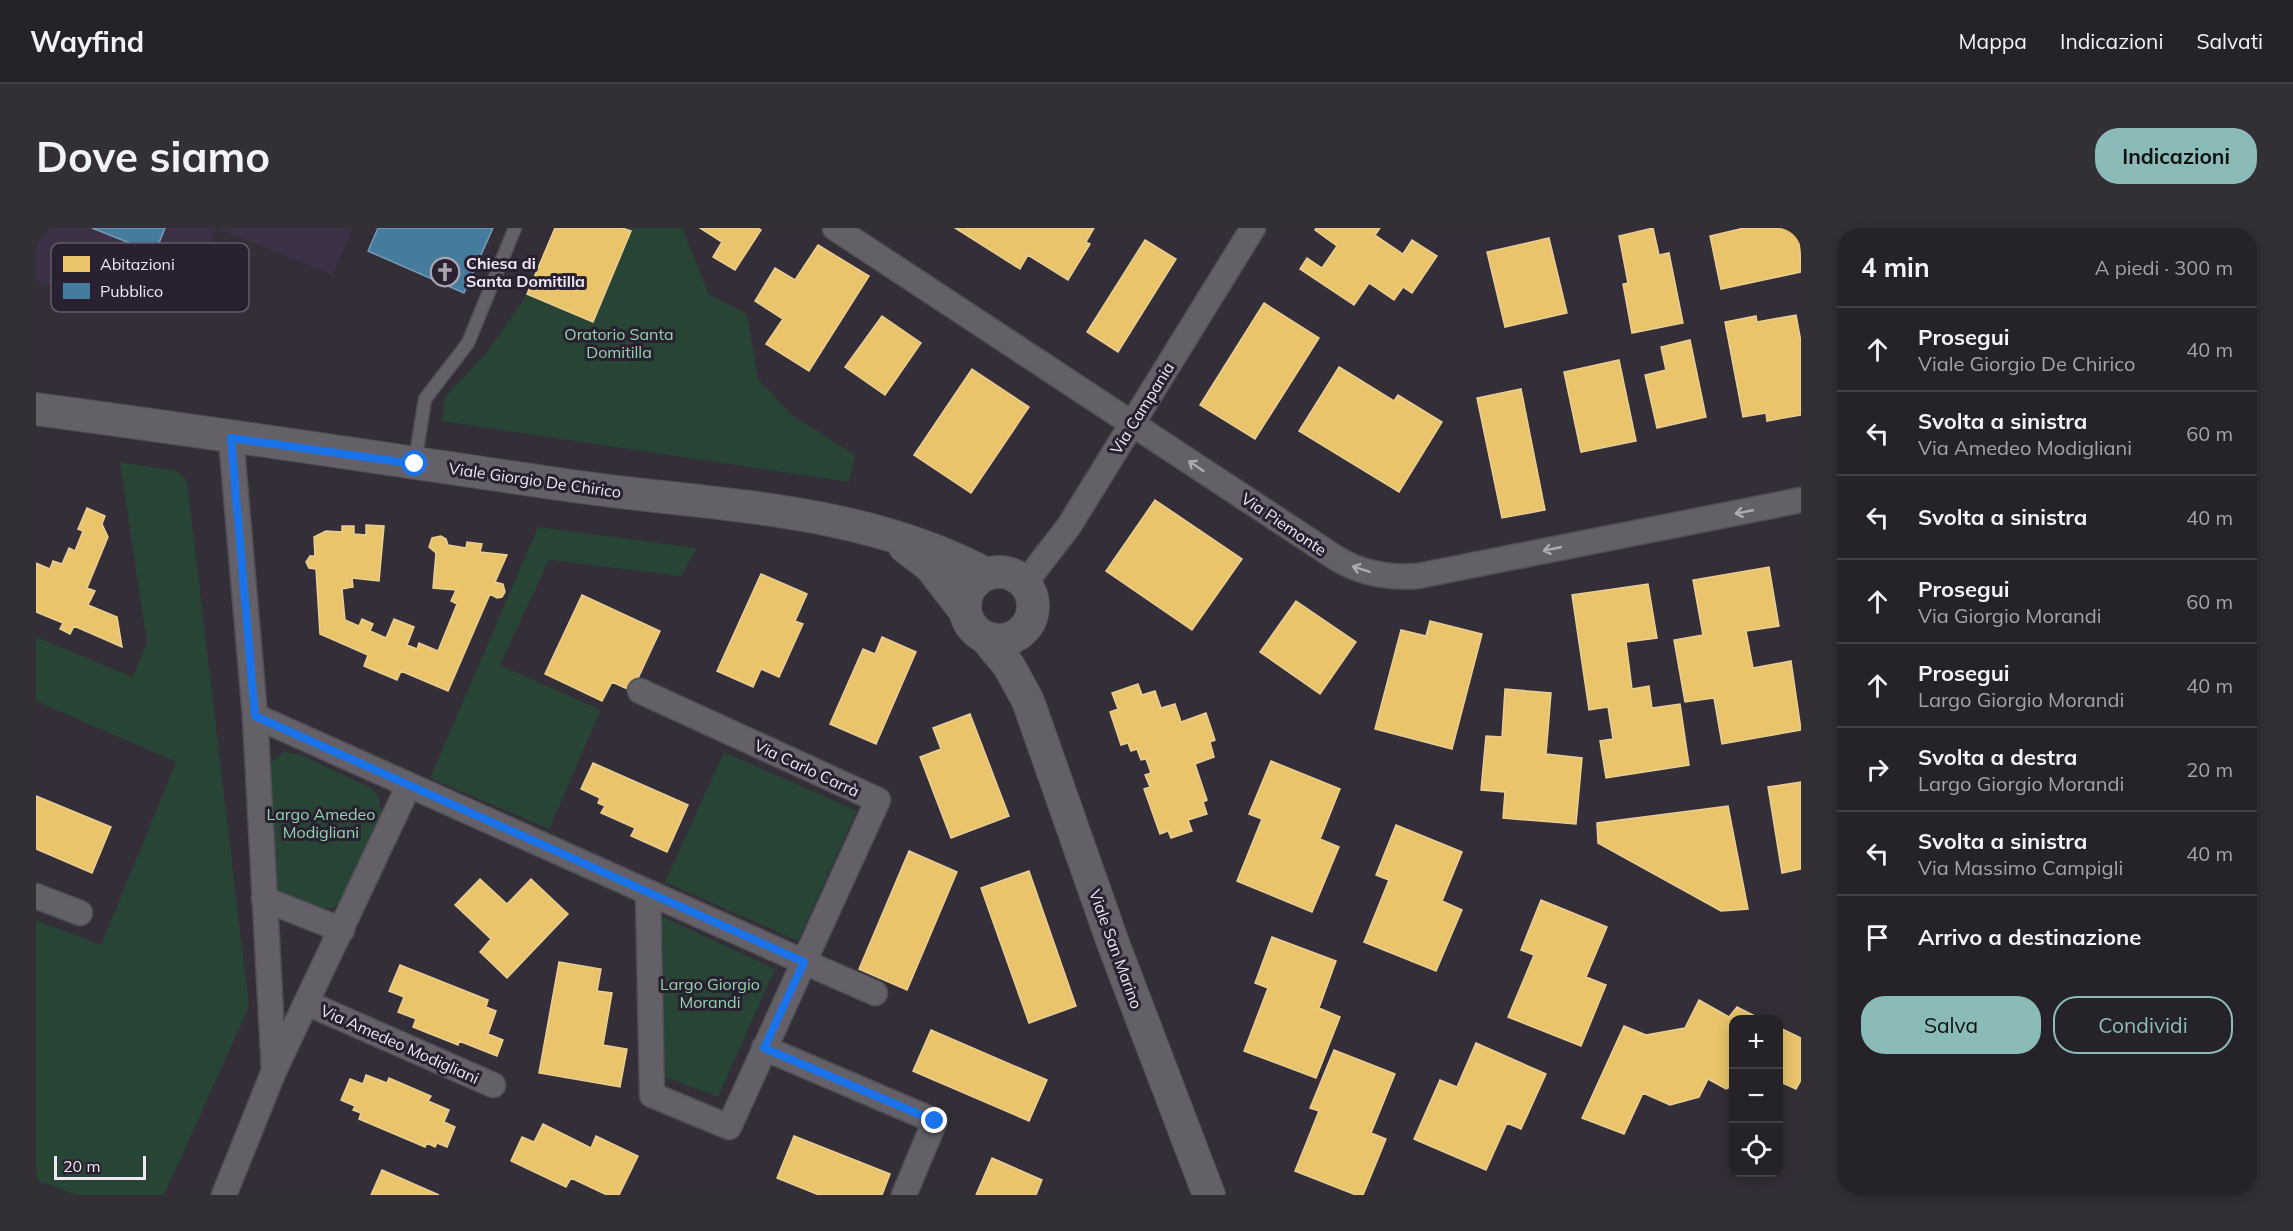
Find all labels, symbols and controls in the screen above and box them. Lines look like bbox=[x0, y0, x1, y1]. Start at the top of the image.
text: Wayfind bbox=[30, 24, 144, 59]
text: Mappa bbox=[1959, 28, 2027, 54]
text: Indicazioni bbox=[2060, 28, 2163, 54]
text: Salvati bbox=[2196, 28, 2263, 54]
button: Indicazioni bbox=[2095, 128, 2257, 184]
text: Dove siamo bbox=[36, 130, 270, 183]
legend bbox=[51, 243, 249, 312]
text: 4 min bbox=[1861, 251, 1930, 284]
place label: Chiesa di Santa Domitilla bbox=[466, 253, 585, 291]
text: Abitazioni bbox=[100, 254, 175, 274]
text: A piedi · 300 m bbox=[2095, 255, 2233, 280]
church icon: Chiesa di Santa Domitilla bbox=[429, 256, 461, 288]
text: Pubblico bbox=[100, 281, 163, 301]
text: Prosegui bbox=[1918, 323, 2010, 351]
park label: Oratorio Santa Domitilla bbox=[564, 324, 674, 362]
icon: ahead bbox=[1861, 333, 1894, 366]
text: 40 m bbox=[2186, 337, 2233, 362]
text: Viale Giorgio De Chirico bbox=[1918, 351, 2135, 376]
street label: Via Campania bbox=[1106, 358, 1178, 458]
text: Svolta a sinistra bbox=[1918, 407, 2087, 435]
icon: left bbox=[1861, 417, 1894, 450]
text: 60 m bbox=[2186, 421, 2233, 446]
text: Via Amedeo Modigliani bbox=[1918, 435, 2132, 460]
route start bbox=[401, 450, 427, 476]
street label: Viale Giorgio De Chirico bbox=[448, 458, 622, 502]
one-way arrow bbox=[1188, 459, 1205, 471]
street label: Via Piemonte bbox=[1238, 488, 1330, 560]
icon: left bbox=[1861, 501, 1894, 534]
text: Svolta a sinistra bbox=[1918, 503, 2087, 531]
text: 40 m bbox=[2186, 505, 2233, 530]
one-way arrow bbox=[1734, 507, 1754, 518]
one-way arrow bbox=[1543, 544, 1563, 555]
one-way arrow bbox=[1352, 563, 1371, 574]
text: Prosegui bbox=[1918, 575, 2010, 603]
icon: ahead bbox=[1861, 585, 1894, 618]
text: 60 m bbox=[2186, 589, 2233, 614]
text: Via Giorgio Morandi bbox=[1918, 603, 2102, 628]
text: Prosegui bbox=[1918, 659, 2010, 687]
icon: ahead bbox=[1861, 669, 1894, 702]
text: 40 m bbox=[2186, 673, 2233, 698]
text: Largo Giorgio Morandi bbox=[1918, 687, 2124, 712]
street label: Via Carlo Carrà bbox=[751, 735, 863, 801]
text: Svolta a destra bbox=[1918, 743, 2077, 771]
icon: right bbox=[1861, 753, 1894, 786]
text: 20 m bbox=[2186, 757, 2233, 782]
text: Largo Giorgio Morandi bbox=[1918, 771, 2124, 796]
park label: Largo Amedeo Modigliani bbox=[267, 804, 375, 842]
text: Svolta a sinistra bbox=[1918, 827, 2087, 855]
icon: left bbox=[1861, 837, 1894, 870]
text: 40 m bbox=[2186, 841, 2233, 866]
text: Via Massimo Campigli bbox=[1918, 855, 2123, 880]
street label: Viale San Marino bbox=[1085, 886, 1147, 1012]
icon: arrive bbox=[1861, 921, 1894, 954]
text: Arrivo a destinazione bbox=[1918, 923, 2141, 951]
park label: Largo Giorgio Morandi bbox=[660, 974, 760, 1012]
button: Salva bbox=[1861, 996, 2041, 1054]
button: Condividi bbox=[2053, 996, 2233, 1054]
street label: Via Amedeo Modigliani bbox=[318, 1000, 482, 1088]
map controls bbox=[1729, 1015, 1783, 1177]
button: + bbox=[1729, 1015, 1783, 1069]
button: − bbox=[1729, 1069, 1783, 1123]
route end bbox=[921, 1107, 947, 1133]
button: locate bbox=[1729, 1123, 1783, 1177]
scale bar bbox=[54, 1153, 146, 1180]
text: 20 m bbox=[63, 1156, 100, 1176]

